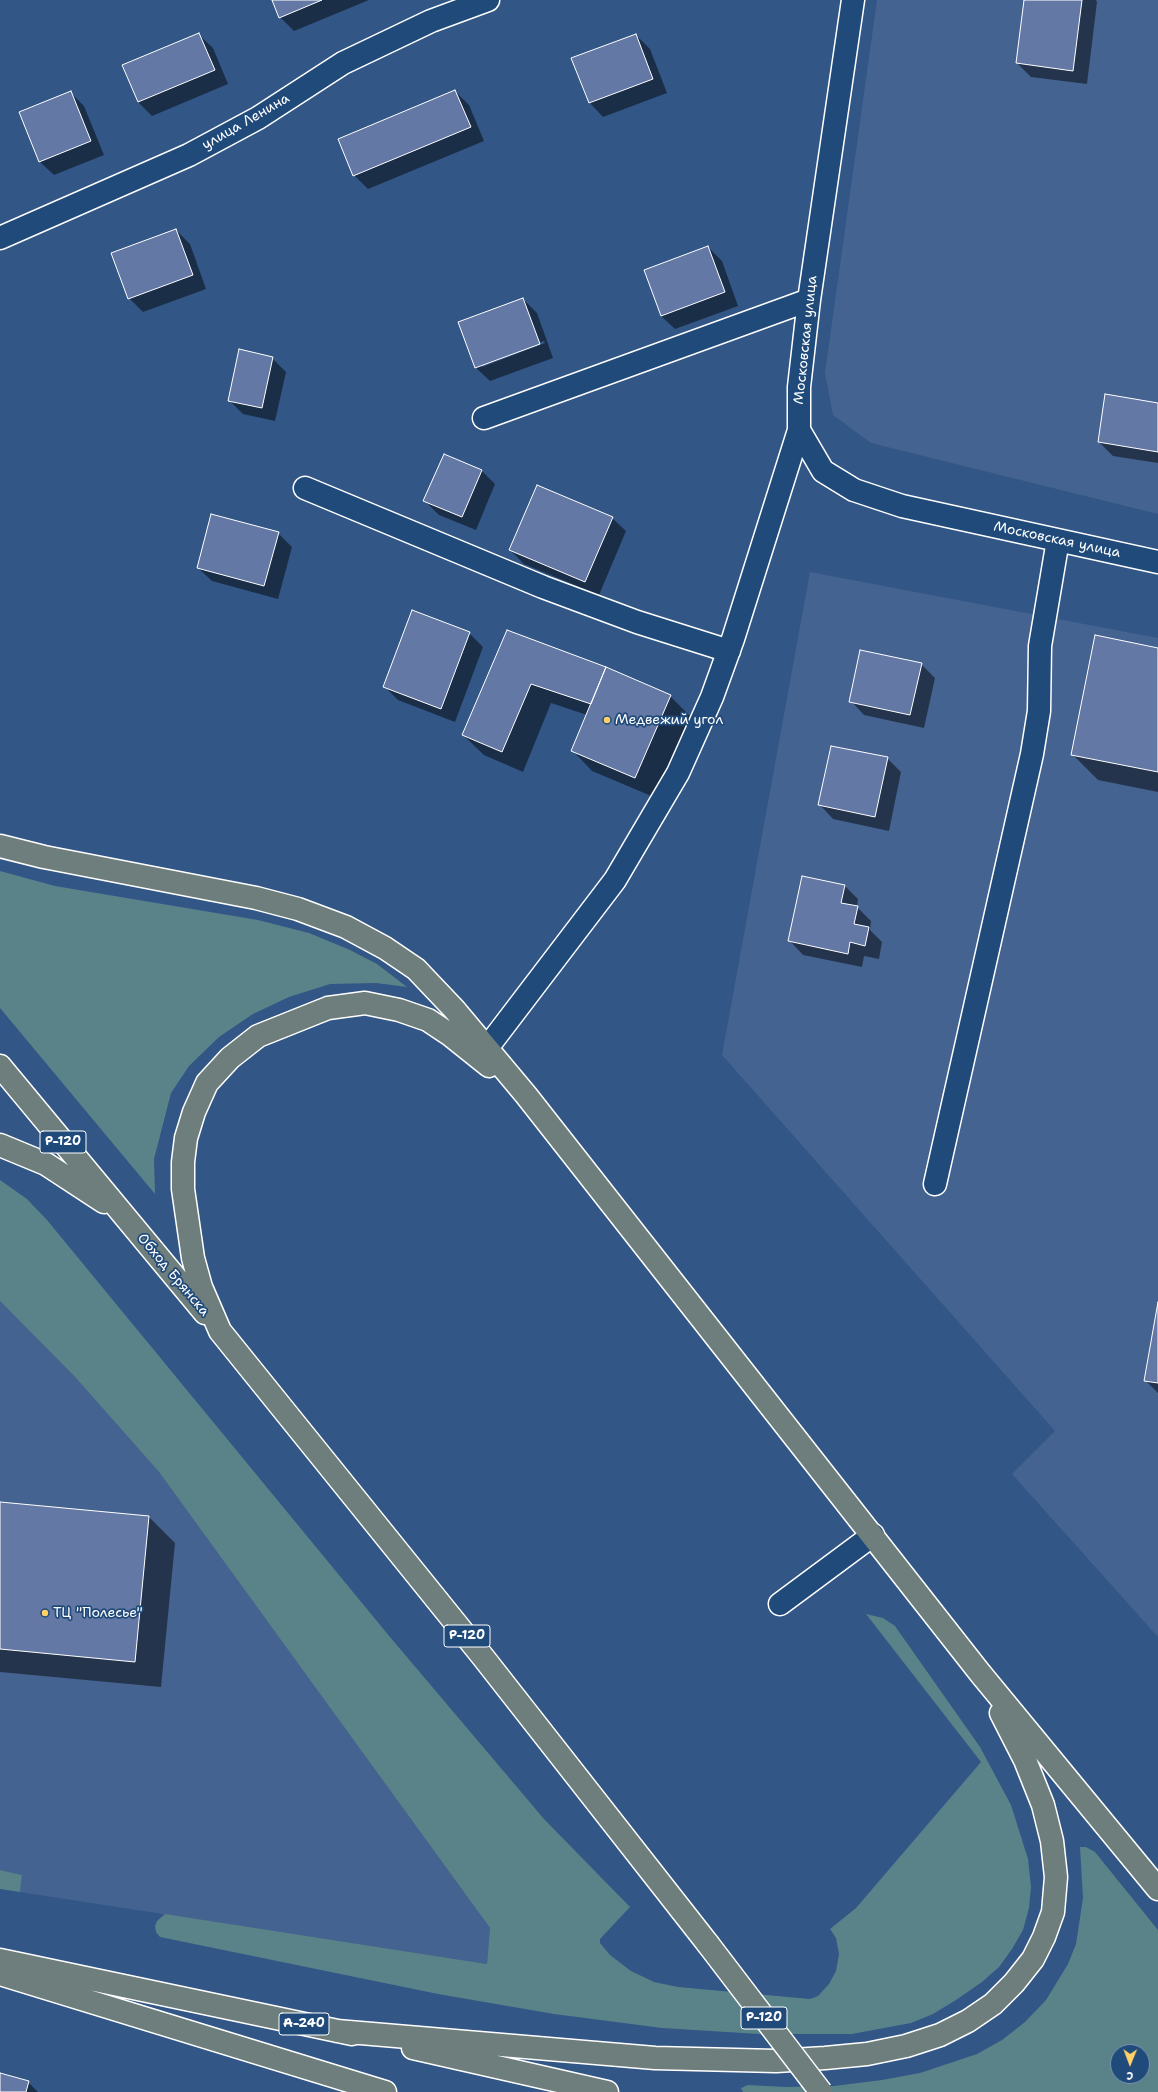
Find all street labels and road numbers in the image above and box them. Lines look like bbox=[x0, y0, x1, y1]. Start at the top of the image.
street label: улица Ленина bbox=[199, 90, 293, 154]
street label: Московская улица bbox=[791, 275, 821, 405]
street label: Московская улица bbox=[992, 518, 1122, 562]
road number: Р-120 bbox=[40, 1131, 86, 1153]
street label: Обход Брянска bbox=[133, 1230, 213, 1320]
road number: Р-120 bbox=[444, 1625, 490, 1647]
road number: Р-120 bbox=[741, 2007, 787, 2029]
road number: А-240 bbox=[279, 2013, 329, 2035]

